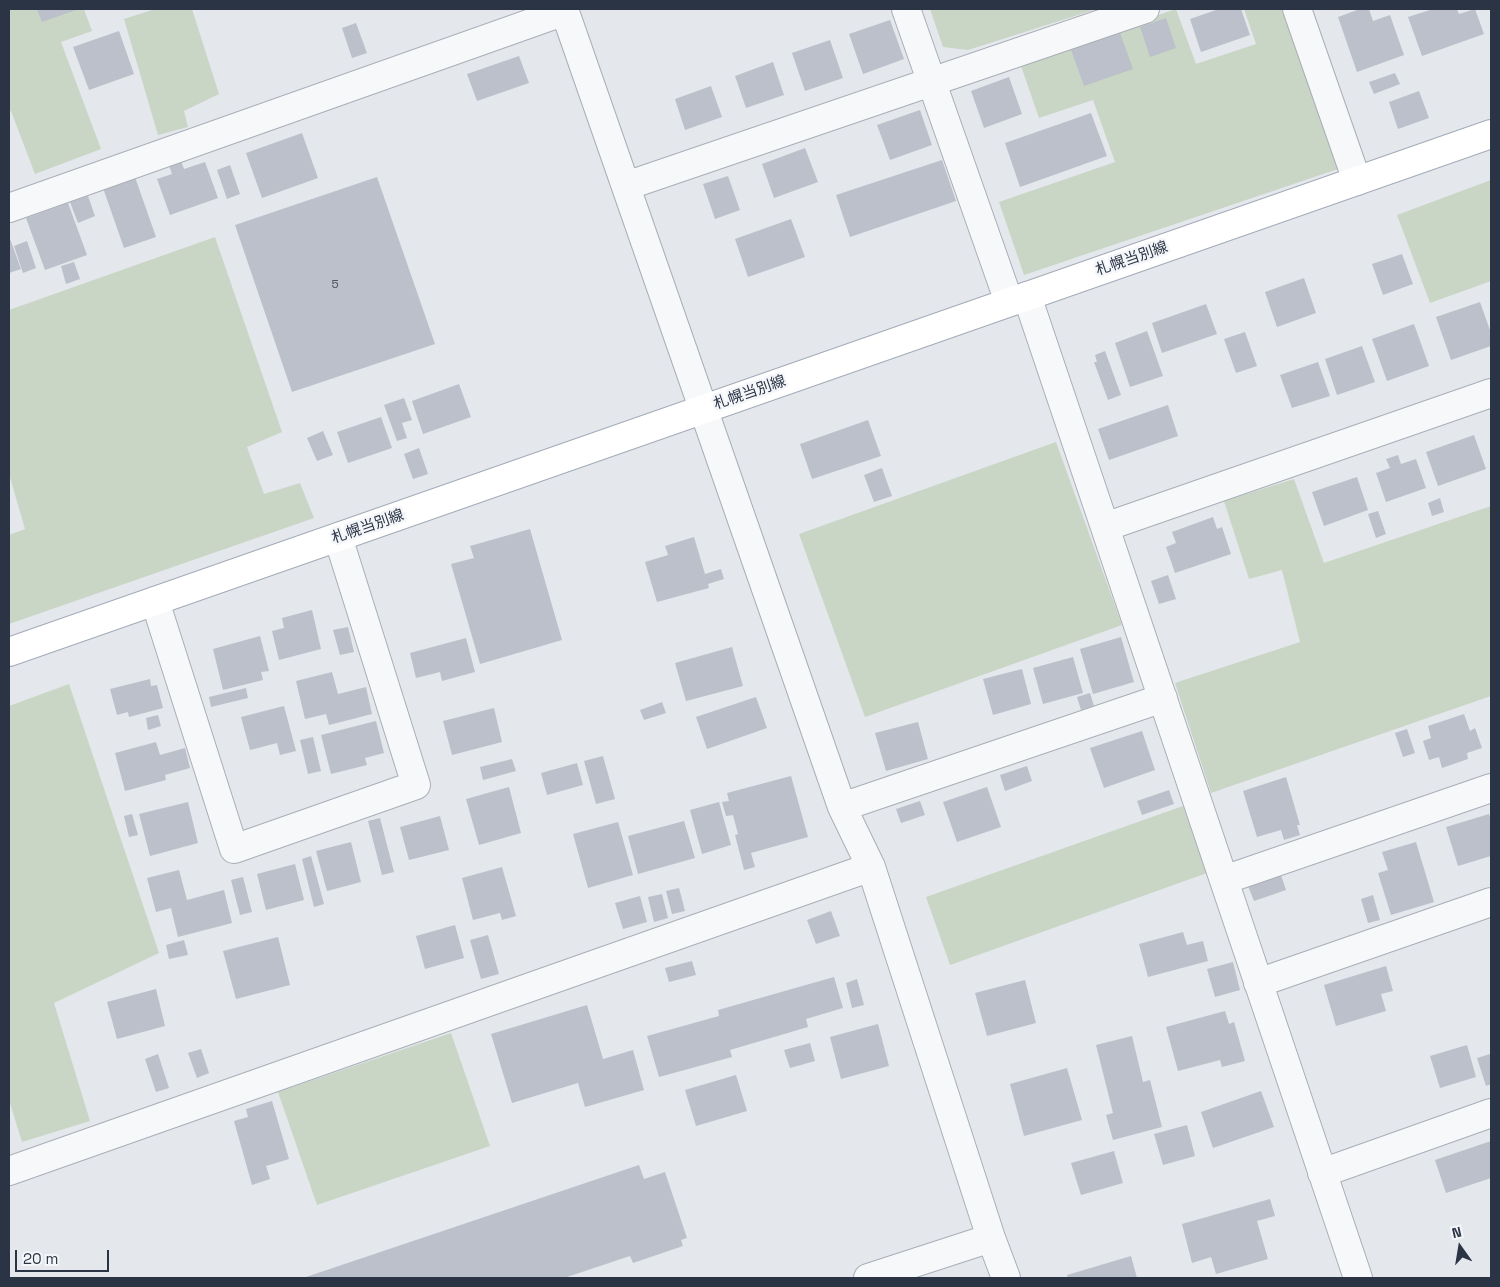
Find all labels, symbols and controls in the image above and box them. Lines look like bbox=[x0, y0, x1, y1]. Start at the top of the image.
street label: 札幌当別線 bbox=[1094, 238, 1170, 280]
house number: 5 bbox=[331, 278, 339, 292]
street label: 札幌当別線 bbox=[712, 372, 788, 414]
street label: 札幌当別線 bbox=[330, 506, 406, 548]
north arrow bbox=[1435, 1222, 1485, 1272]
text: N bbox=[1450, 1223, 1463, 1242]
scale bar bbox=[18, 1240, 111, 1272]
text: 20 m bbox=[23, 1249, 58, 1268]

